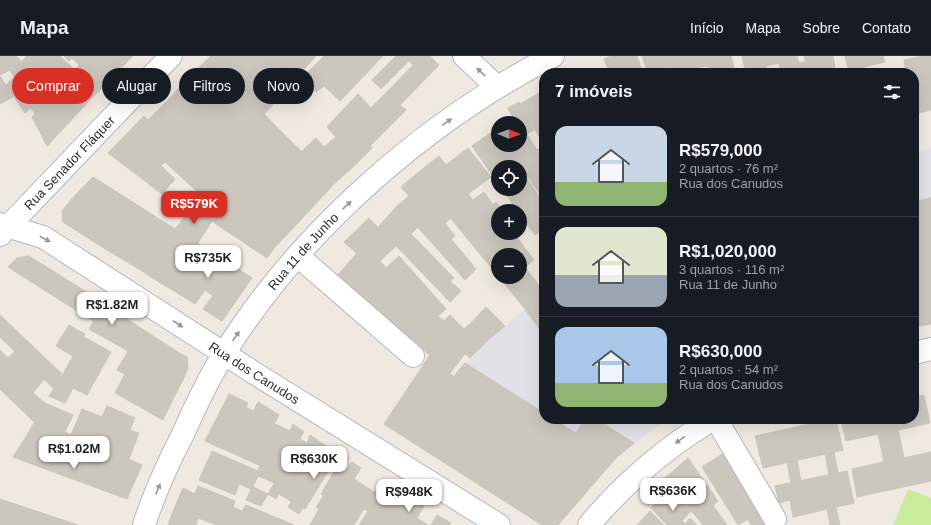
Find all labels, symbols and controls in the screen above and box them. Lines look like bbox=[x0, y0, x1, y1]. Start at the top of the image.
text: Mapa bbox=[20, 17, 69, 38]
text: Início bbox=[690, 20, 724, 36]
text: Mapa bbox=[746, 20, 781, 36]
text: Sobre bbox=[803, 20, 840, 36]
text: Contato bbox=[862, 20, 911, 36]
one-way arrow bbox=[475, 67, 486, 76]
chip: Comprar bbox=[12, 68, 94, 104]
chip: Alugar bbox=[102, 68, 171, 104]
chip: Filtros bbox=[179, 68, 245, 104]
chip: Novo bbox=[253, 68, 314, 104]
icon: filters bbox=[881, 81, 903, 103]
text: 7 imóveis bbox=[555, 82, 633, 101]
street label: Rua Senador Fláquer bbox=[21, 112, 118, 213]
north arrow bbox=[491, 116, 527, 152]
map controls bbox=[491, 116, 527, 284]
one-way arrow bbox=[442, 118, 452, 126]
text: R$579,000 bbox=[679, 141, 762, 160]
icon: home bbox=[587, 142, 635, 190]
button: locate bbox=[491, 160, 527, 196]
text: 2 quartos · 76 m² bbox=[679, 161, 778, 176]
text: Rua dos Canudos bbox=[679, 176, 783, 191]
pin: R$579K bbox=[161, 191, 227, 225]
text: R$579K bbox=[170, 196, 218, 211]
one-way arrow bbox=[342, 200, 352, 210]
button: + bbox=[491, 204, 527, 240]
street label: Rua 11 de Junho bbox=[265, 210, 342, 293]
one-way arrow bbox=[39, 235, 51, 242]
text: R$1,020,000 bbox=[679, 242, 776, 261]
icon: home bbox=[587, 243, 635, 291]
pin: R$735K bbox=[175, 245, 241, 279]
button: − bbox=[491, 248, 527, 284]
text: R$735K bbox=[184, 250, 232, 265]
text: 3 quartos · 116 m² bbox=[679, 262, 784, 277]
text: Rua 11 de Junho bbox=[679, 277, 777, 292]
pin: R$1.82M bbox=[75, 292, 149, 326]
text: R$1.82M bbox=[86, 297, 138, 312]
one-way arrow bbox=[172, 321, 183, 328]
one-way arrow bbox=[232, 331, 240, 341]
street label: Rua dos Canudos bbox=[206, 339, 302, 407]
text: R$630,000 bbox=[679, 342, 762, 361]
icon: home bbox=[587, 343, 635, 391]
text: 2 quartos · 54 m² bbox=[679, 362, 778, 377]
text: Rua dos Canudos bbox=[679, 377, 783, 392]
pin: R$1.02M bbox=[37, 436, 111, 470]
one-way arrow bbox=[674, 436, 685, 444]
text: R$1.02M bbox=[48, 441, 100, 456]
pin: R$630K bbox=[281, 446, 347, 480]
text: R$630K bbox=[290, 451, 338, 466]
pin: R$636K bbox=[640, 478, 706, 512]
pin: R$948K bbox=[376, 479, 442, 513]
one-way arrow bbox=[155, 482, 161, 494]
text: R$636K bbox=[649, 483, 697, 498]
text: R$948K bbox=[385, 484, 433, 499]

